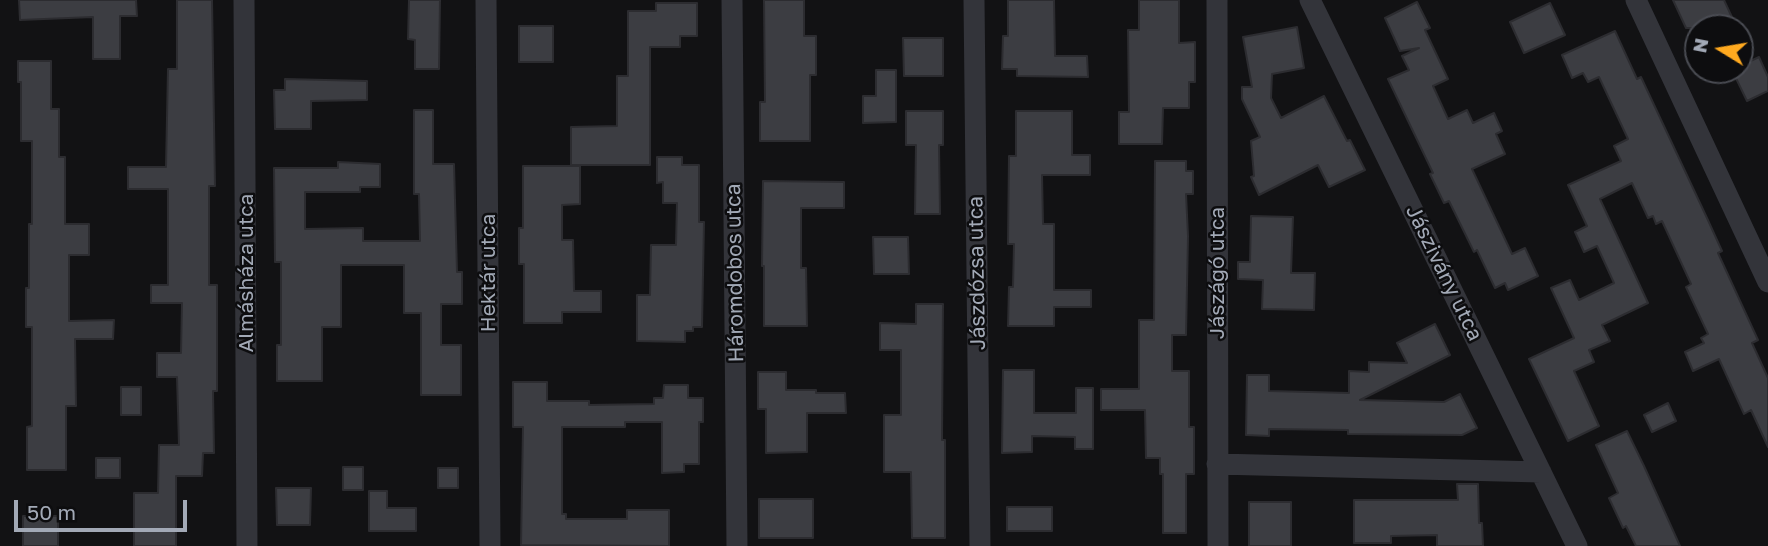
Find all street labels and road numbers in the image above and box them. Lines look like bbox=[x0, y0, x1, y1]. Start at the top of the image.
street label: Háromdobos utca bbox=[721, 183, 749, 363]
street label: Almásháza utca bbox=[233, 194, 259, 352]
street label: Jászdózsa utca bbox=[963, 196, 991, 350]
street label: Jászivány utca bbox=[1400, 201, 1488, 345]
street label: Jászágó utca bbox=[1204, 207, 1230, 339]
street label: Hektár utca bbox=[475, 214, 501, 332]

